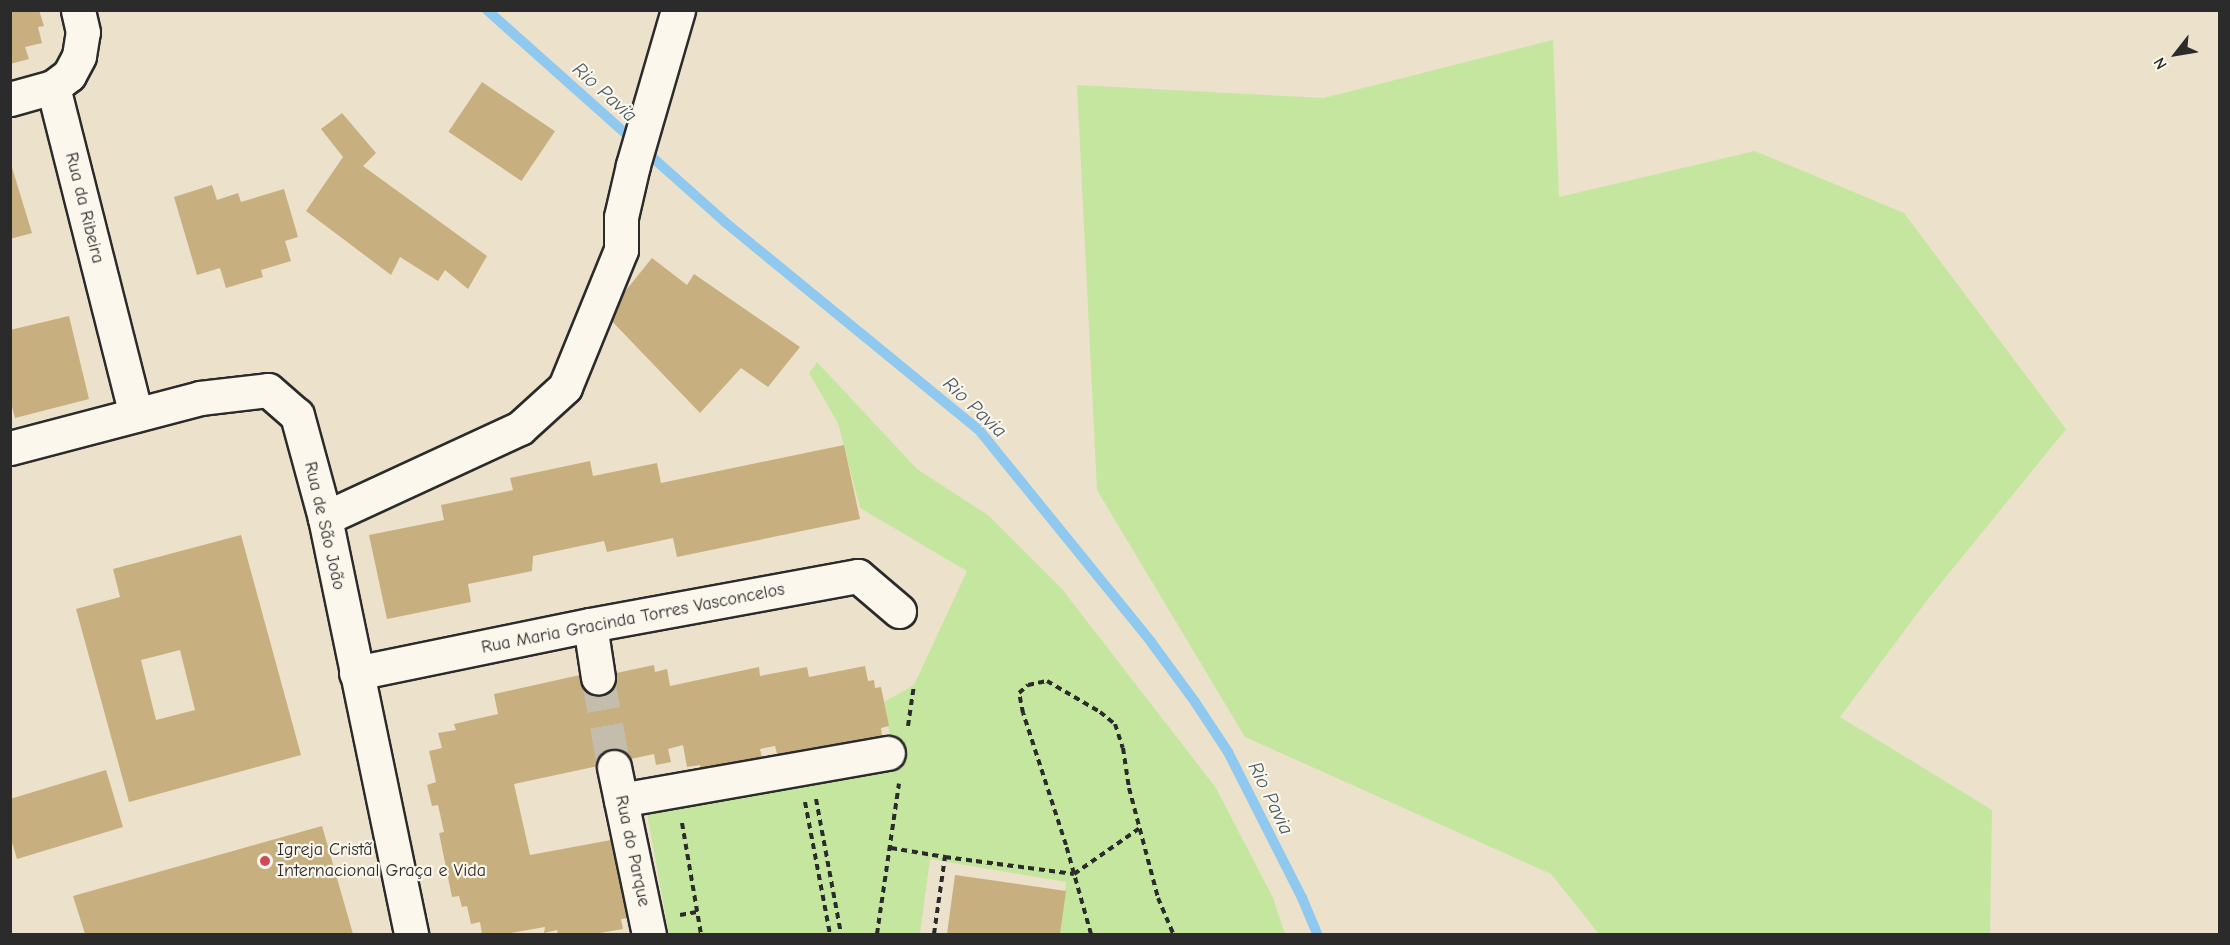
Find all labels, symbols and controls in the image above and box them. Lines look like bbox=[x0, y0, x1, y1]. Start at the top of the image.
north arrow bbox=[2146, 24, 2206, 84]
text: N bbox=[2150, 54, 2171, 72]
water label: Rio Pavia bbox=[568, 57, 642, 127]
street label: Rua da Ribeira bbox=[60, 150, 108, 266]
water label: Rio Pavia bbox=[938, 372, 1012, 442]
street label: Rua de São João bbox=[299, 460, 349, 592]
street label: Rua Maria Gracinda Torres Vasconcelos bbox=[480, 579, 786, 659]
water label: Rio Pavia bbox=[1243, 758, 1299, 838]
street label: Rua do Parque bbox=[610, 793, 654, 909]
place label: Igreja Cristã Internacional Graça e Vida bbox=[277, 840, 486, 882]
marker: Igreja Cristã Internacional Graça e Vida bbox=[258, 854, 272, 868]

